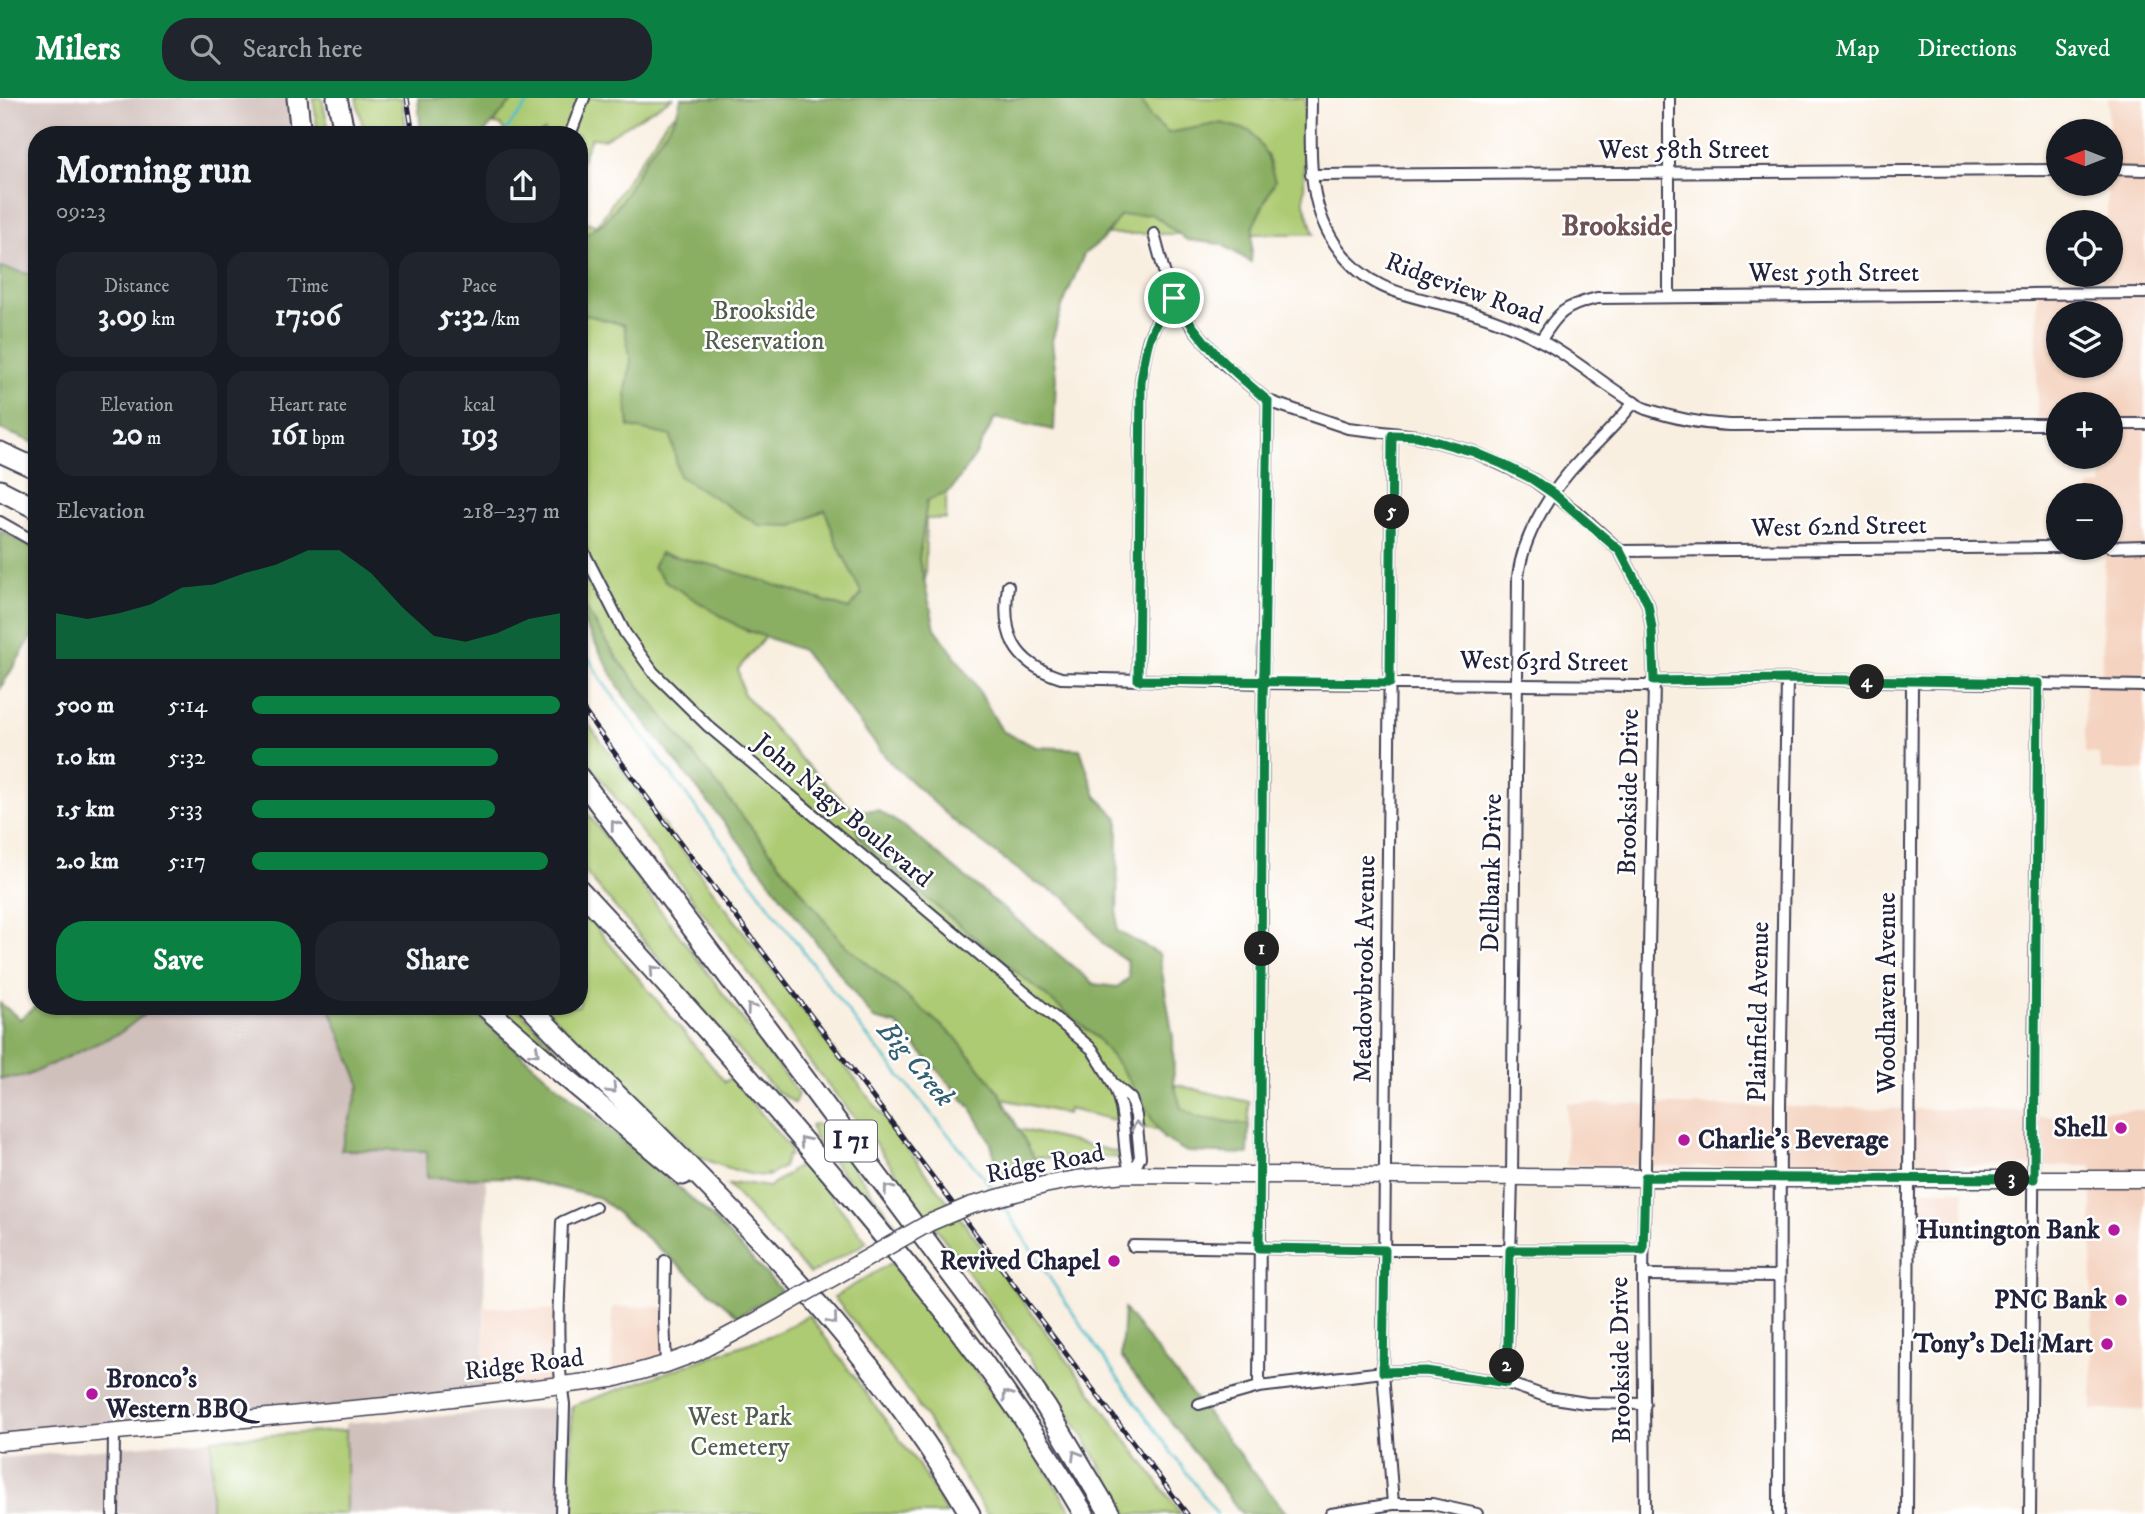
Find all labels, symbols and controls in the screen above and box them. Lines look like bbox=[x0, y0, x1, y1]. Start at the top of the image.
search box bbox=[162, 18, 652, 81]
text: Milers bbox=[35, 29, 120, 70]
icon: search bbox=[186, 30, 224, 68]
text: Search here bbox=[242, 33, 363, 66]
text: Map bbox=[1835, 34, 1880, 64]
text: Directions bbox=[1918, 34, 2017, 64]
text: Saved bbox=[2055, 34, 2110, 64]
north arrow bbox=[2046, 119, 2123, 196]
map controls bbox=[2046, 119, 2123, 560]
street label: West 58th Street bbox=[1598, 134, 1769, 167]
text: Morning run bbox=[56, 147, 251, 195]
button: share bbox=[486, 149, 560, 223]
text: 09:23 bbox=[56, 197, 106, 226]
district label: Brookside bbox=[1561, 209, 1673, 244]
button: locate bbox=[2046, 210, 2123, 287]
street label: Ridgeview Road bbox=[1381, 245, 1547, 333]
street label: West 59th Street bbox=[1748, 257, 1919, 290]
pin bbox=[1144, 268, 1204, 328]
text: Distance bbox=[104, 275, 169, 298]
text: Time bbox=[287, 275, 329, 298]
text: Pace bbox=[462, 275, 497, 298]
icon: arrive bbox=[1155, 279, 1193, 317]
park label: Brookside Reservation bbox=[703, 295, 825, 358]
text: 3.09 bbox=[98, 298, 147, 335]
text: 17:06 bbox=[275, 298, 341, 335]
text: 5:32 bbox=[439, 298, 487, 335]
button: layers bbox=[2046, 301, 2123, 378]
text: km bbox=[147, 308, 175, 331]
text: /km bbox=[487, 308, 520, 331]
button: + bbox=[2046, 392, 2123, 469]
text: Elevation bbox=[100, 394, 173, 417]
text: Heart rate bbox=[269, 394, 347, 417]
text: kcal bbox=[464, 394, 495, 417]
text: 20 bbox=[112, 417, 143, 454]
text: 161 bbox=[271, 417, 308, 454]
text: 193 bbox=[461, 417, 498, 454]
text: m bbox=[143, 427, 161, 450]
text: bpm bbox=[308, 427, 345, 450]
button: − bbox=[2046, 483, 2123, 560]
pin: 5 bbox=[1374, 494, 1410, 530]
text: Elevation bbox=[56, 497, 145, 526]
text: 218–237 m bbox=[462, 497, 560, 526]
text: 5 bbox=[1387, 500, 1396, 523]
street label: West 62nd Street bbox=[1750, 509, 1927, 545]
street label: West 63rd Street bbox=[1458, 644, 1629, 680]
pin: 4 bbox=[1850, 664, 1884, 700]
text: 4 bbox=[1861, 670, 1872, 693]
text: 500 m bbox=[56, 691, 114, 720]
text: 5:14 bbox=[168, 691, 207, 720]
street label: Brookside Drive bbox=[1611, 708, 1647, 876]
street label: John Nagy Boulevard bbox=[745, 725, 939, 895]
text: 1.0 km bbox=[56, 743, 116, 772]
text: 5:32 bbox=[168, 743, 205, 772]
street label: Dellbank Drive bbox=[1474, 793, 1510, 953]
text: 1.5 km bbox=[56, 795, 115, 824]
text: 5:33 bbox=[168, 795, 203, 824]
one-way arrow bbox=[611, 820, 623, 833]
text: 2.0 km bbox=[56, 847, 119, 876]
text: 5:17 bbox=[168, 847, 206, 876]
street label: Meadowbrook Avenue bbox=[1347, 855, 1383, 1083]
street label: Woodhaven Avenue bbox=[1871, 892, 1904, 1095]
button: Save bbox=[56, 921, 301, 1001]
button: Share bbox=[315, 921, 560, 1001]
street label: Plainfield Avenue bbox=[1741, 921, 1777, 1103]
pin: 1 bbox=[1244, 932, 1280, 966]
text: 1 bbox=[1258, 937, 1265, 960]
one-way arrow bbox=[649, 965, 662, 978]
one-way arrow bbox=[747, 1003, 760, 1015]
water label: Big Creek bbox=[869, 1013, 962, 1114]
one-way arrow bbox=[527, 1044, 540, 1056]
one-way arrow bbox=[604, 1081, 617, 1094]
place label: Shell bbox=[2053, 1112, 2108, 1145]
one-way arrow bbox=[1131, 1120, 1146, 1132]
marker: Shell bbox=[2113, 1120, 2129, 1136]
road number: I 71 bbox=[825, 1121, 877, 1162]
place label: Charlie's Beverage bbox=[1698, 1124, 1889, 1157]
marker: Charlie's Beverage bbox=[1676, 1132, 1692, 1148]
one-way arrow bbox=[800, 1136, 812, 1149]
street label: Ridge Road bbox=[983, 1136, 1107, 1192]
pin: 3 bbox=[1994, 1162, 2030, 1196]
text: 3 bbox=[2008, 1167, 2015, 1190]
one-way arrow bbox=[883, 1185, 896, 1197]
place label: Huntington Bank bbox=[1917, 1214, 2101, 1247]
marker: Huntington Bank bbox=[2106, 1222, 2122, 1238]
place label: Revived Chapel bbox=[940, 1245, 1101, 1278]
marker: Revived Chapel bbox=[1106, 1253, 1122, 1269]
street label: Brookside Drive bbox=[1603, 1276, 1639, 1444]
place label: PNC Bank bbox=[1994, 1284, 2108, 1317]
marker: PNC Bank bbox=[2113, 1292, 2129, 1308]
one-way arrow bbox=[825, 1312, 837, 1325]
place label: Tony's Deli Mart bbox=[1913, 1328, 2094, 1361]
marker: Tony's Deli Mart bbox=[2099, 1336, 2115, 1352]
street label: Ridge Road bbox=[463, 1341, 585, 1389]
pin: 2 bbox=[1490, 1348, 1524, 1384]
text: 2 bbox=[1502, 1354, 1511, 1377]
place label: Bronco’s Western BBQ bbox=[105, 1363, 261, 1426]
marker: Bronco’s Western BBQ bbox=[84, 1386, 100, 1402]
one-way arrow bbox=[1003, 1390, 1015, 1403]
park label: West Park Cemetery bbox=[687, 1401, 792, 1464]
one-way arrow bbox=[1071, 1449, 1084, 1462]

